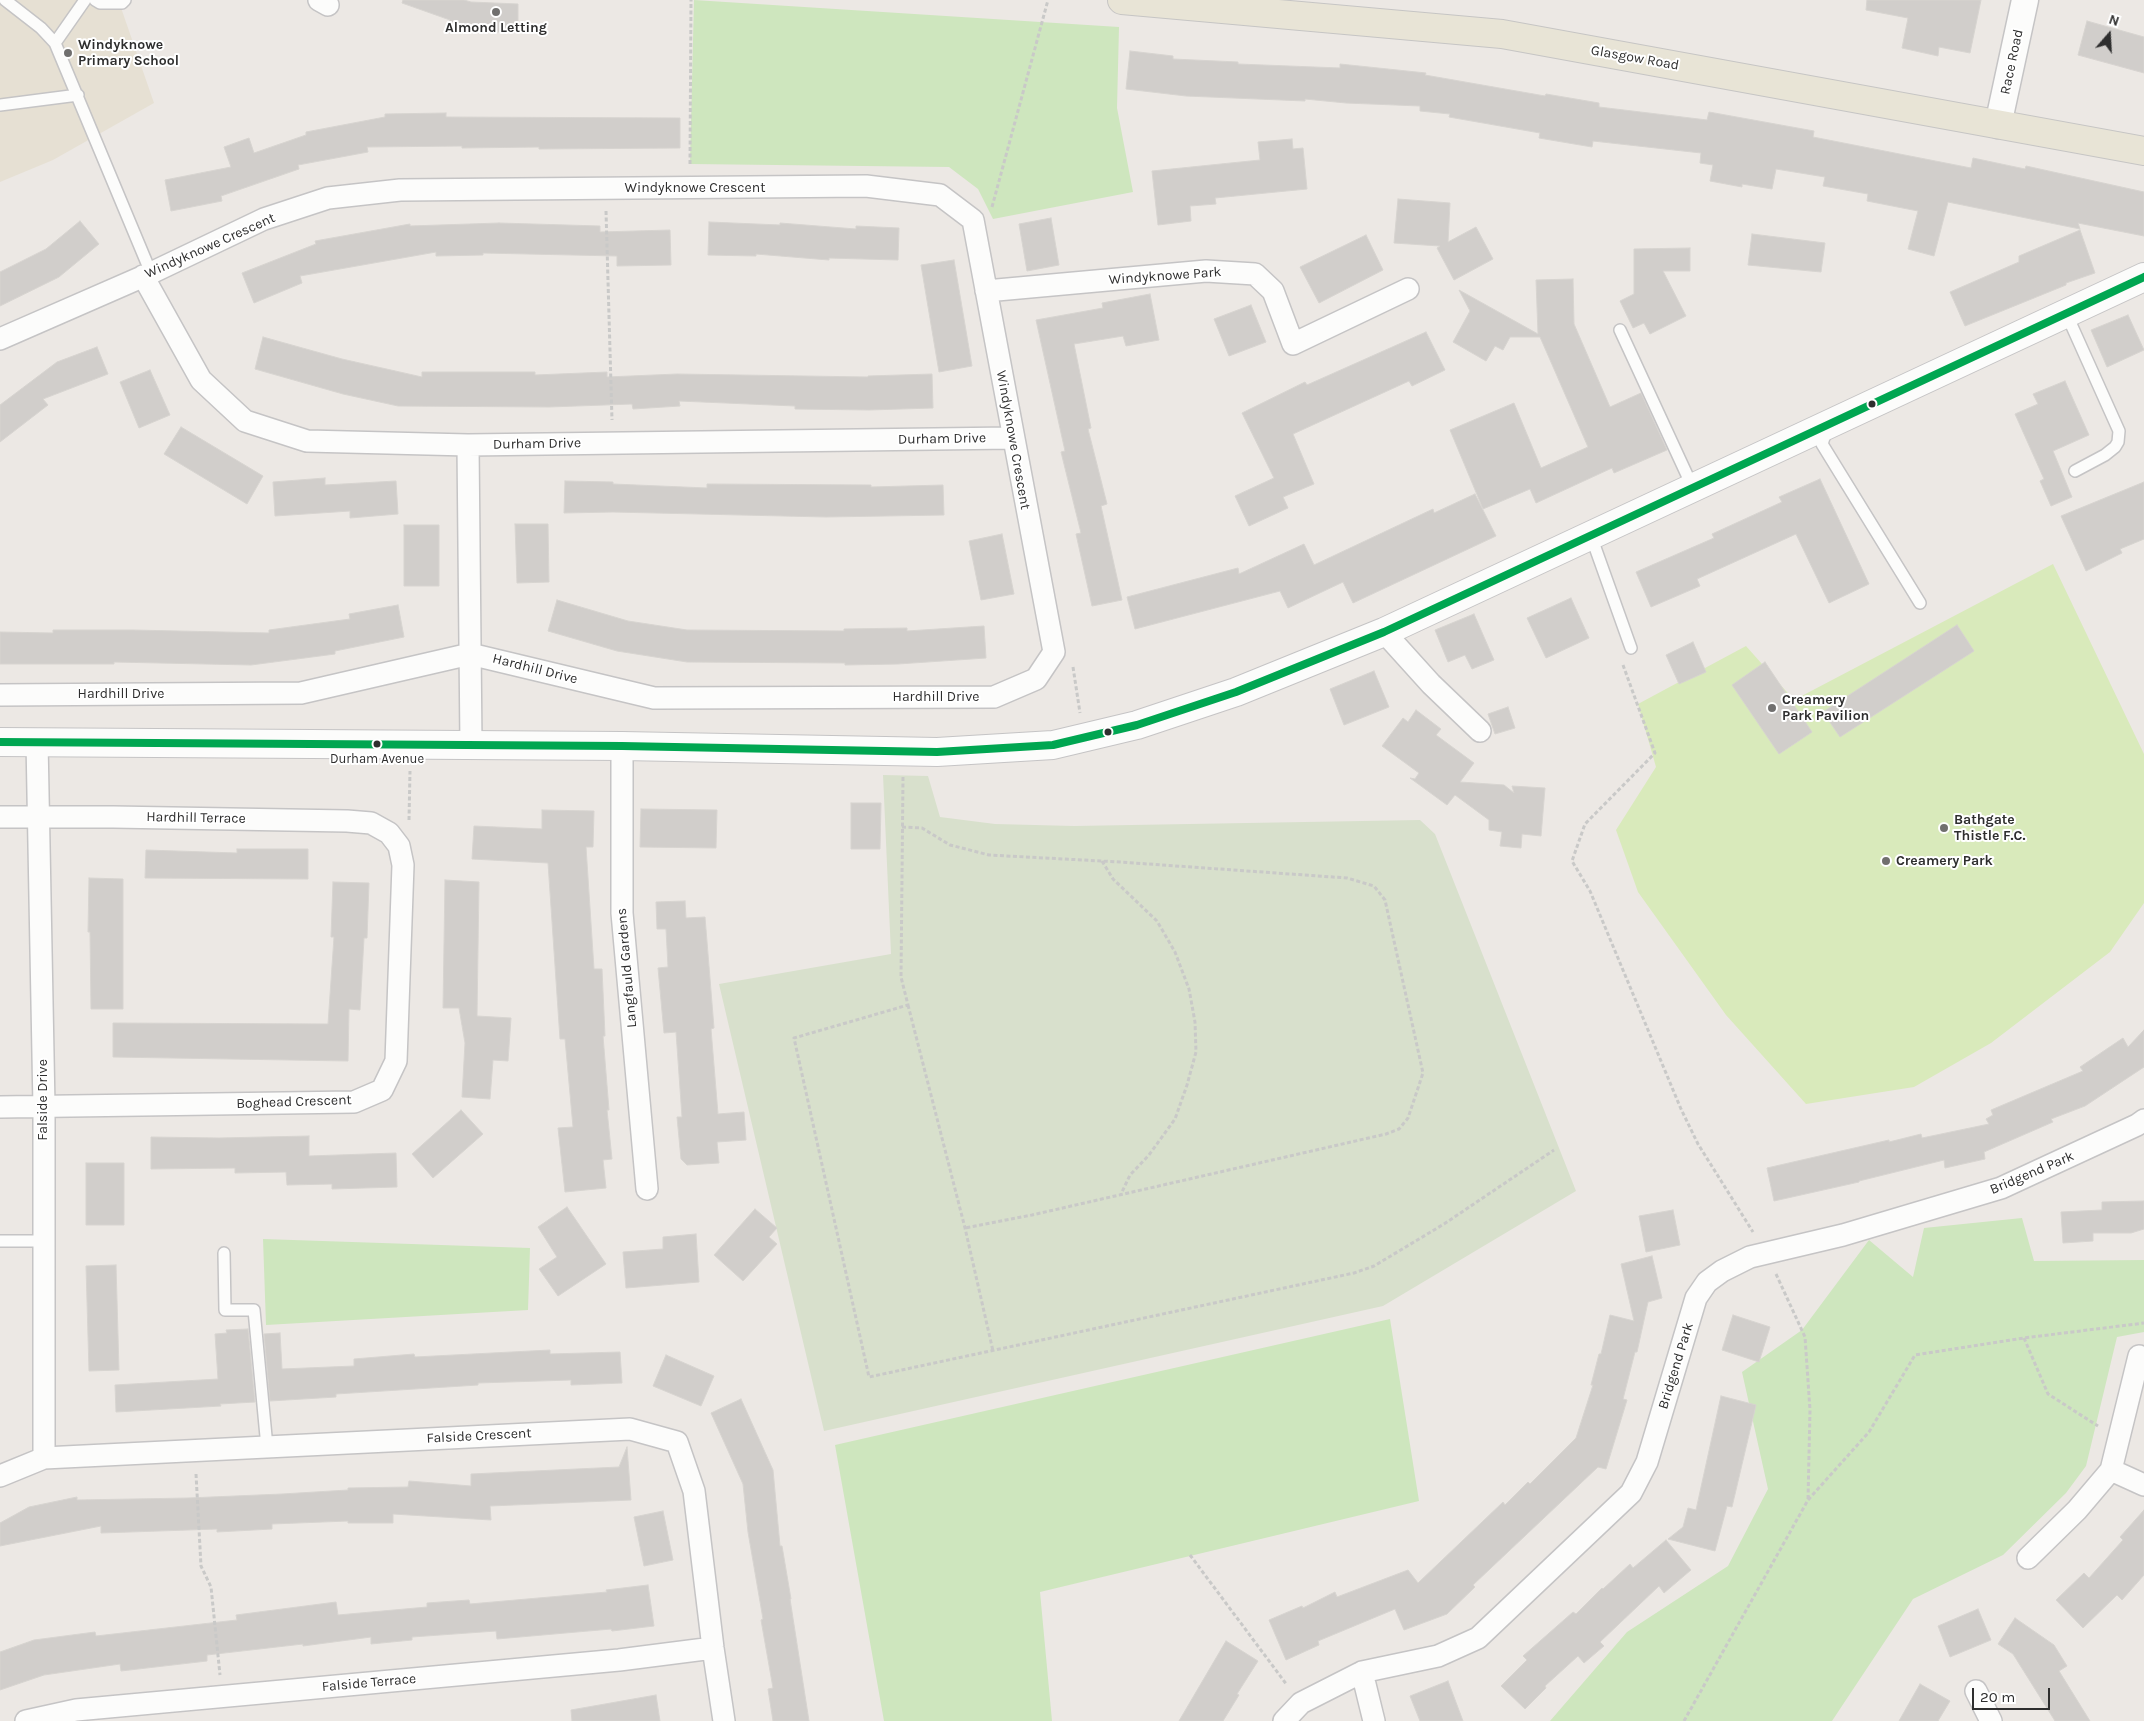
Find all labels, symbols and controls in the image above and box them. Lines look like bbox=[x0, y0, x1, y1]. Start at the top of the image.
marker: Almond Letting bbox=[490, 6, 502, 18]
north arrow bbox=[2084, 10, 2134, 60]
text: N bbox=[2107, 11, 2122, 30]
place label: Almond Letting bbox=[445, 20, 547, 36]
street label: Race Road bbox=[1997, 28, 2027, 96]
place label: Windyknowe Primary School bbox=[78, 37, 179, 70]
street label: Glasgow Road bbox=[1590, 42, 1680, 74]
marker: Windyknowe Primary School bbox=[62, 47, 74, 59]
street label: Windyknowe Crescent bbox=[625, 180, 765, 196]
street label: Windyknowe Crescent bbox=[142, 210, 278, 282]
street label: Windyknowe Park bbox=[1108, 264, 1222, 288]
street label: Windyknowe Crescent bbox=[992, 369, 1034, 511]
unlabelled marker bbox=[1867, 399, 1877, 409]
street label: Durham Drive bbox=[898, 430, 986, 448]
street label: Durham Drive bbox=[493, 435, 581, 453]
street label: Hardhill Drive bbox=[491, 650, 579, 688]
street label: Hardhill Drive bbox=[78, 686, 164, 702]
street label: Hardhill Drive bbox=[893, 689, 979, 705]
place label: Creamery Park Pavilion bbox=[1782, 692, 1869, 724]
marker: Creamery Park Pavilion bbox=[1766, 702, 1778, 714]
unlabelled marker bbox=[1103, 727, 1113, 737]
marker: Durham Avenue bbox=[372, 739, 382, 749]
place label: Durham Avenue bbox=[330, 751, 424, 767]
street label: Hardhill Terrace bbox=[146, 809, 246, 827]
place label: Bathgate Thistle F.C. bbox=[1954, 812, 2025, 844]
marker: Bathgate Thistle F.C. bbox=[1938, 822, 1950, 834]
place label: Creamery Park bbox=[1896, 853, 1993, 869]
marker: Creamery Park bbox=[1880, 855, 1892, 867]
street label: Langfauld Gardens bbox=[613, 907, 641, 1029]
street label: Falside Drive bbox=[35, 1059, 51, 1141]
street label: Boghead Crescent bbox=[236, 1092, 352, 1112]
street label: Bridgend Park bbox=[1987, 1148, 2077, 1198]
street label: Bridgend Park bbox=[1655, 1321, 1697, 1411]
street label: Falside Crescent bbox=[426, 1425, 532, 1447]
street label: Falside Terrace bbox=[321, 1671, 417, 1695]
scale bar bbox=[1974, 1678, 2052, 1710]
text: 20 m bbox=[1980, 1688, 2015, 1706]

